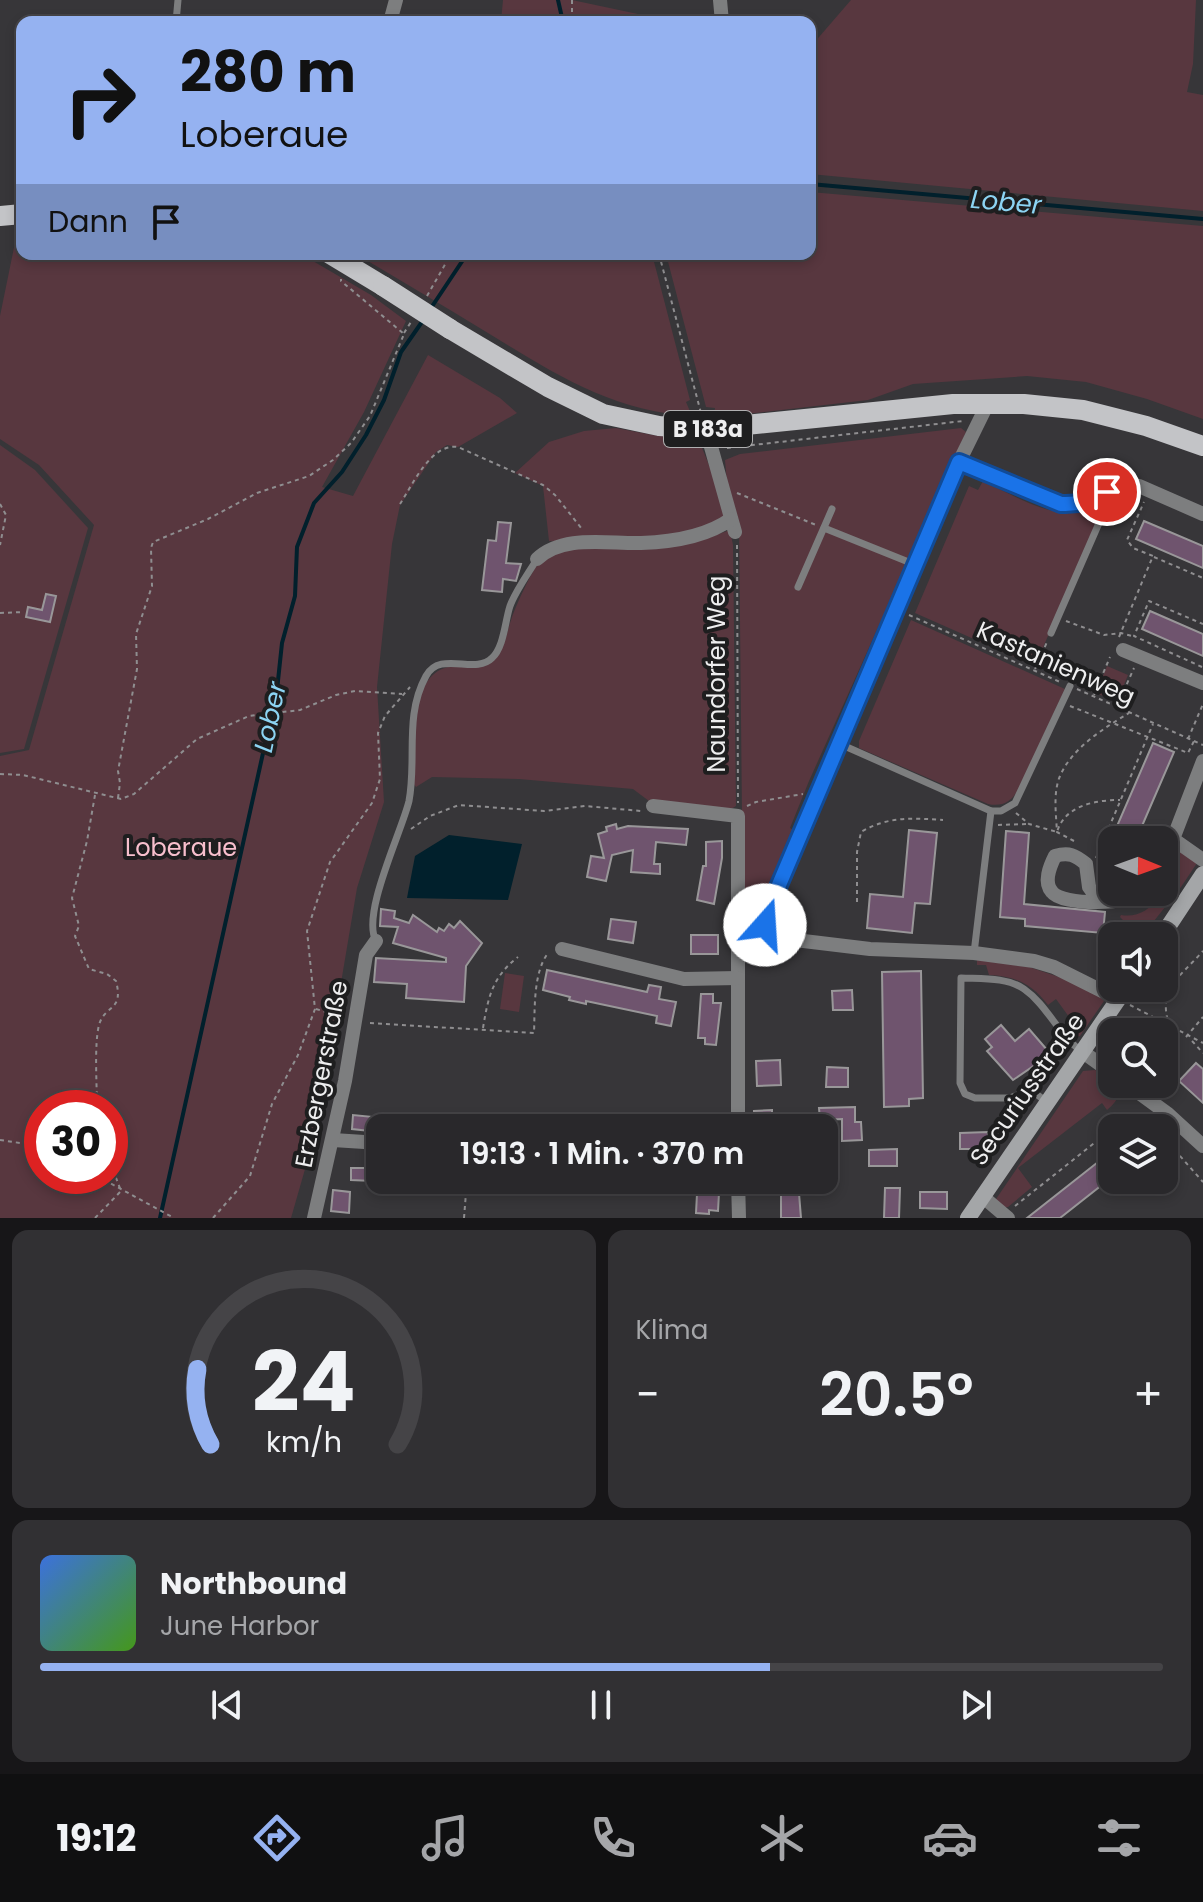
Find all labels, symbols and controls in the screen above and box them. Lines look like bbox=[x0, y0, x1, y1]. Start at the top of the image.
text: 280 m bbox=[180, 33, 356, 112]
icon: right bbox=[48, 48, 152, 152]
text: Loberaue bbox=[180, 109, 348, 160]
water label: Lober bbox=[969, 181, 1044, 223]
text: Dann bbox=[48, 200, 128, 243]
icon: arrive bbox=[144, 200, 188, 244]
road number: B 183a bbox=[664, 411, 752, 447]
pin bbox=[1073, 458, 1141, 526]
icon: arrive bbox=[1085, 470, 1129, 514]
street label: Naundorfer Weg bbox=[700, 575, 733, 773]
street label: Kastanienweg bbox=[971, 613, 1141, 713]
water label: Lober bbox=[245, 677, 295, 756]
north arrow bbox=[1098, 826, 1178, 906]
map controls bbox=[1098, 826, 1178, 1194]
park label: Loberaue bbox=[125, 831, 237, 864]
position arrow bbox=[723, 883, 807, 967]
button: sound bbox=[1098, 922, 1178, 1002]
street label: Erzbergerstraße bbox=[287, 978, 355, 1170]
street label: Securiusstraße bbox=[962, 1006, 1092, 1172]
button: search bbox=[1098, 1018, 1178, 1098]
speed limit sign: 30 bbox=[24, 1090, 128, 1194]
button: layers bbox=[1098, 1114, 1178, 1194]
text: 19:13 · 1 Min. · 370 m bbox=[460, 1132, 744, 1175]
text: Klima bbox=[636, 1312, 708, 1348]
text: 24 bbox=[252, 1324, 356, 1440]
text: 20.5° bbox=[819, 1353, 973, 1437]
text: − bbox=[636, 1364, 660, 1425]
text: + bbox=[1133, 1364, 1163, 1425]
text: km/h bbox=[266, 1422, 342, 1462]
text: Northbound bbox=[160, 1562, 347, 1605]
text: June Harbor bbox=[160, 1608, 319, 1644]
icon: previous bbox=[205, 1683, 249, 1727]
icon: pause bbox=[579, 1683, 623, 1727]
icon: next bbox=[954, 1683, 998, 1727]
icon: directions bbox=[249, 1810, 305, 1866]
icon: music bbox=[417, 1810, 473, 1866]
icon: phone bbox=[585, 1810, 641, 1866]
icon: climate bbox=[754, 1810, 810, 1866]
icon: car bbox=[922, 1810, 978, 1866]
icon: filters bbox=[1091, 1810, 1147, 1866]
text: 19:12 bbox=[56, 1813, 136, 1864]

